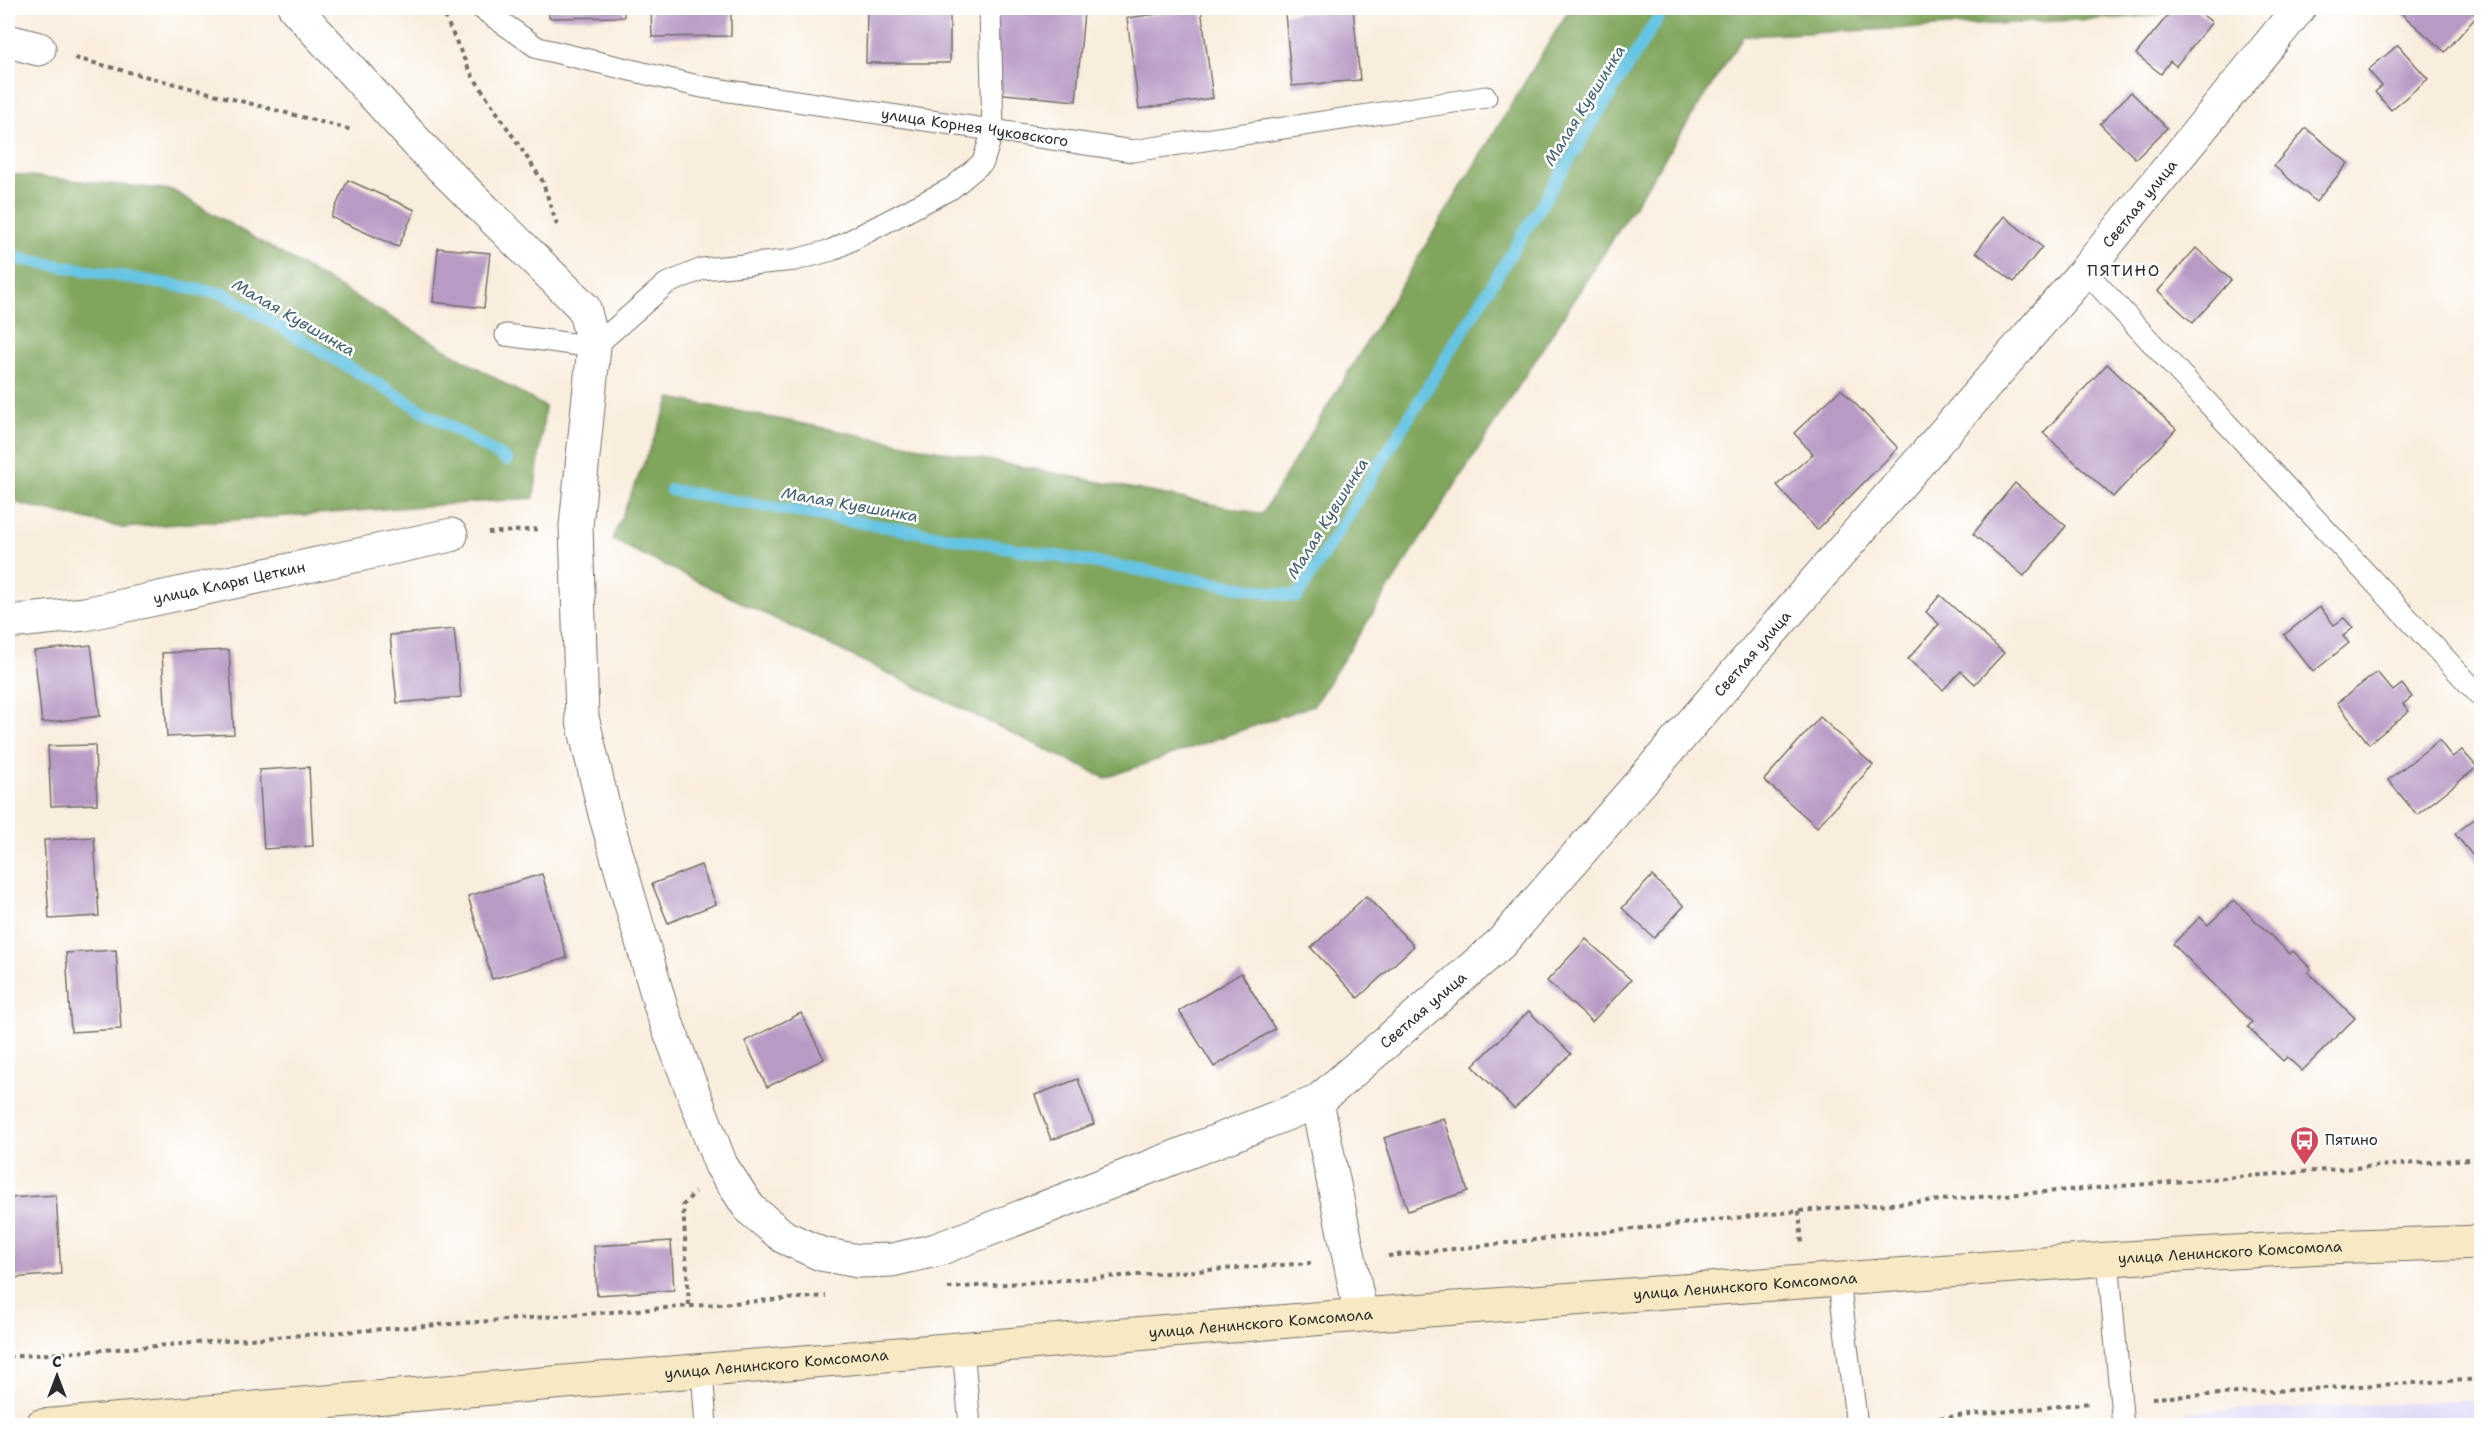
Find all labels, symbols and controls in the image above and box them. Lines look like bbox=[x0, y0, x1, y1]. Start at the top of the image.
water label: Малая Кувшинка bbox=[1539, 41, 1630, 170]
street label: улица Корнея Чуковского bbox=[880, 104, 1070, 151]
street label: Светлая улица bbox=[2098, 155, 2182, 252]
district label: ПЯТИНО bbox=[2087, 260, 2161, 281]
water label: Малая Кувшинка bbox=[229, 274, 359, 361]
water label: Малая Кувшинка bbox=[1282, 454, 1373, 583]
water label: Малая Кувшинка bbox=[780, 482, 920, 527]
street label: улица Клары Цеткин bbox=[151, 557, 307, 609]
street label: Светлая улица bbox=[1709, 606, 1796, 701]
street label: Светлая улица bbox=[1376, 967, 1471, 1053]
bus stop icon: Пятино bbox=[2288, 1124, 2320, 1166]
place label: Пятино bbox=[2325, 1130, 2378, 1150]
street label: улица Ленинского Комсомола bbox=[2117, 1236, 2343, 1268]
street label: улица Ленинского Комсомола bbox=[1633, 1268, 1859, 1305]
street label: улица Ленинского Комсомола bbox=[1148, 1304, 1374, 1343]
street label: улица Ленинского Комсомола bbox=[664, 1345, 890, 1384]
north arrow bbox=[27, 1346, 87, 1406]
text: С bbox=[52, 1351, 62, 1372]

